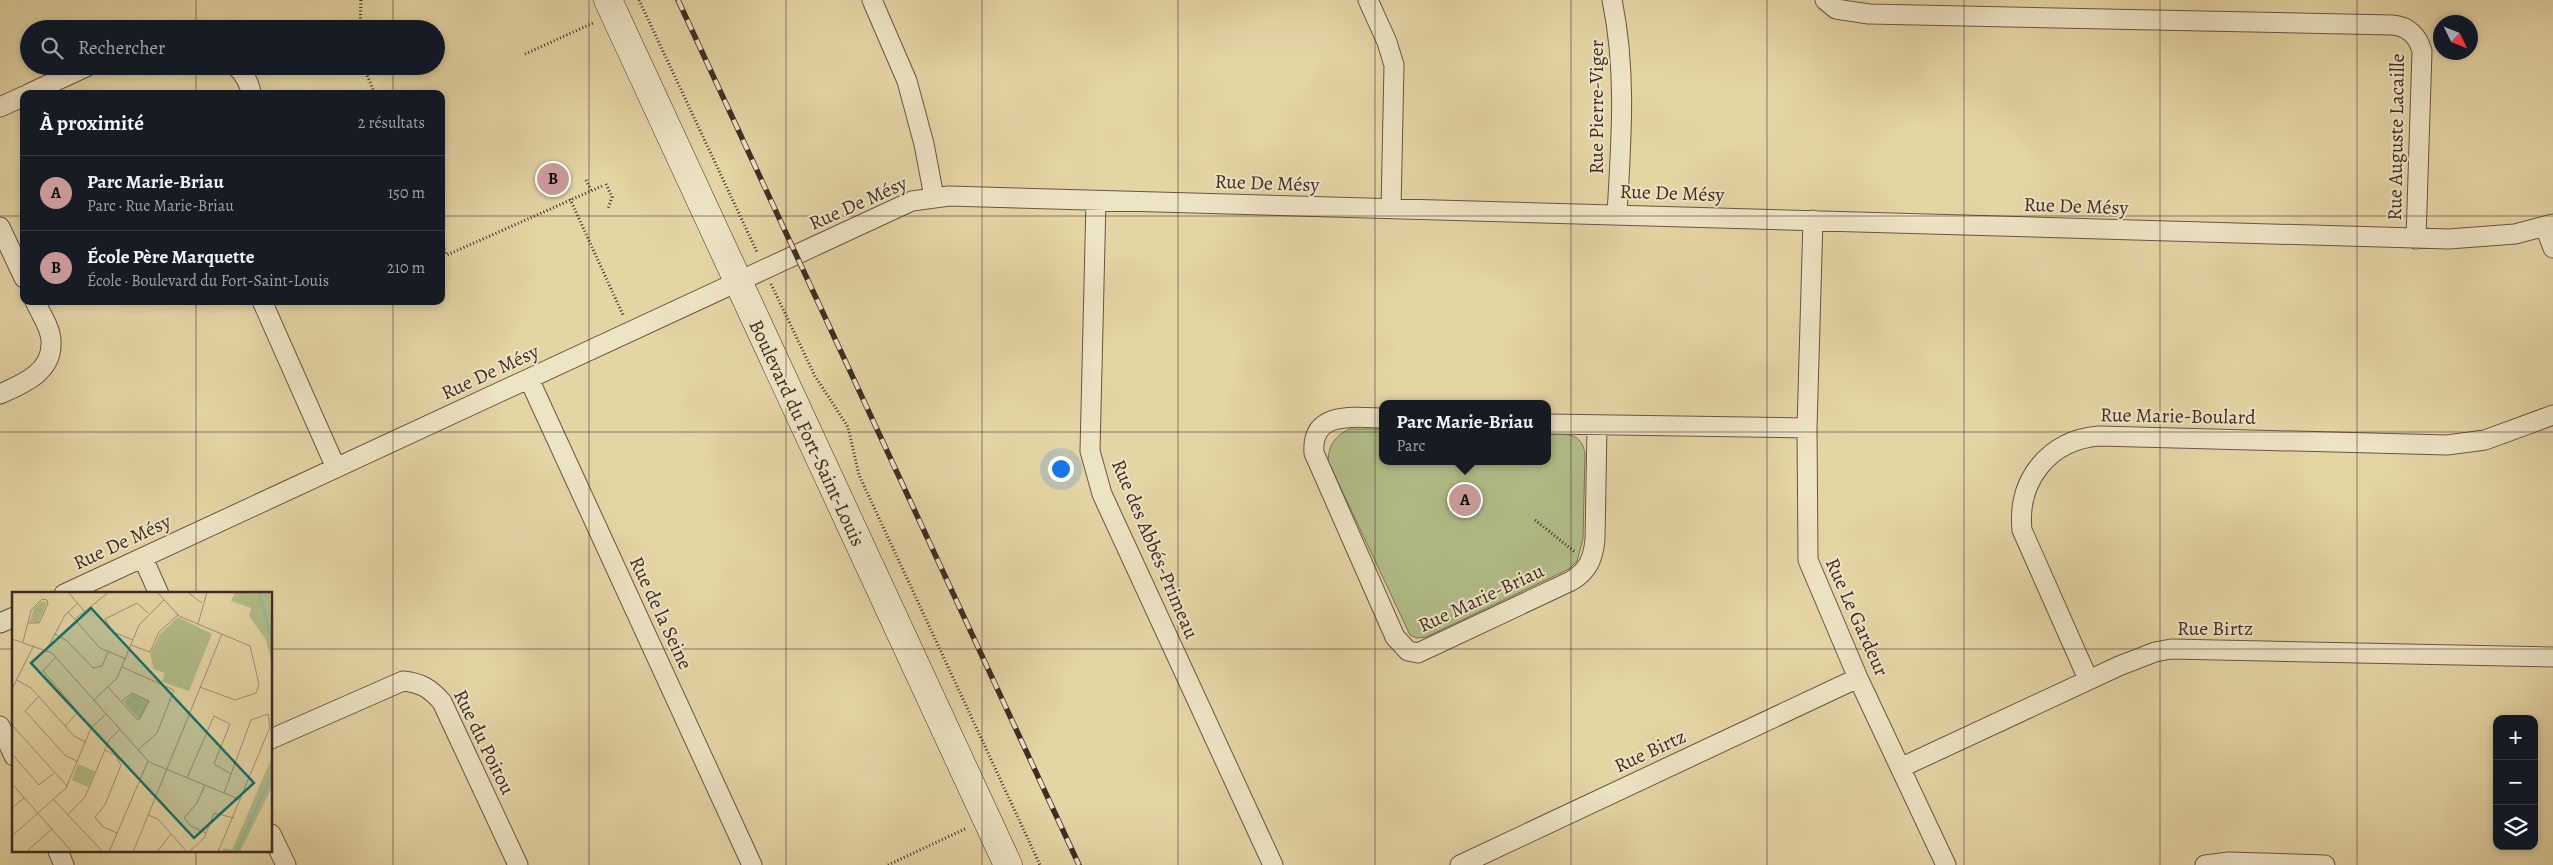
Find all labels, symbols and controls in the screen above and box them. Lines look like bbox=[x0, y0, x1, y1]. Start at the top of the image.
north arrow bbox=[2433, 15, 2478, 60]
search box bbox=[20, 20, 445, 75]
icon: search bbox=[38, 34, 66, 62]
text: Rechercher bbox=[78, 35, 165, 61]
street label: Rue Pierre-Viger bbox=[1583, 39, 1610, 174]
street label: Rue Auguste Lacaille bbox=[2381, 53, 2411, 221]
text: À proximité bbox=[40, 109, 144, 137]
text: 2 résultats bbox=[358, 112, 425, 134]
pin: B bbox=[537, 160, 569, 198]
street label: Rue De Mésy bbox=[1214, 168, 1321, 198]
text: Parc Marie-Briau bbox=[87, 169, 224, 195]
street label: Rue De Mésy bbox=[805, 169, 912, 237]
street label: Rue De Mésy bbox=[1619, 178, 1726, 208]
text: A bbox=[51, 182, 61, 204]
text: 150 m bbox=[388, 182, 425, 204]
street label: Rue De Mésy bbox=[2023, 191, 2130, 221]
text: Parc · Rue Marie-Briau bbox=[87, 195, 234, 217]
text: École Père Marquette bbox=[87, 244, 255, 270]
text: B bbox=[51, 257, 61, 279]
text: 210 m bbox=[387, 257, 425, 279]
text: École · Boulevard du Fort-Saint-Louis bbox=[87, 270, 329, 292]
street label: Boulevard du Fort-Saint-Louis bbox=[742, 315, 872, 551]
street label: Rue De Mésy bbox=[437, 337, 544, 406]
popup bbox=[1379, 400, 1551, 465]
street label: Rue Marie-Boulard bbox=[2100, 401, 2256, 431]
text: Parc Marie-Briau bbox=[1397, 409, 1533, 435]
text: Parc bbox=[1397, 435, 1425, 457]
street label: Rue des Abbés-Primeau bbox=[1105, 455, 1205, 643]
your location bbox=[1048, 456, 1074, 482]
pin: A bbox=[1449, 481, 1481, 519]
street label: Rue De Mésy bbox=[69, 507, 176, 576]
street label: Rue de la Seine bbox=[623, 552, 699, 674]
street label: Rue Le Gardeur bbox=[1819, 554, 1895, 681]
street label: Rue Marie-Briau bbox=[1414, 557, 1548, 639]
inset map bbox=[12, 592, 272, 852]
street label: Rue Birtz bbox=[2177, 615, 2253, 642]
street label: Rue du Poitou bbox=[447, 685, 521, 799]
map controls bbox=[2493, 715, 2538, 850]
button: + bbox=[2493, 715, 2538, 760]
street label: Rue Birtz bbox=[1610, 723, 1690, 779]
button: − bbox=[2493, 760, 2538, 805]
button: layers bbox=[2493, 805, 2538, 850]

